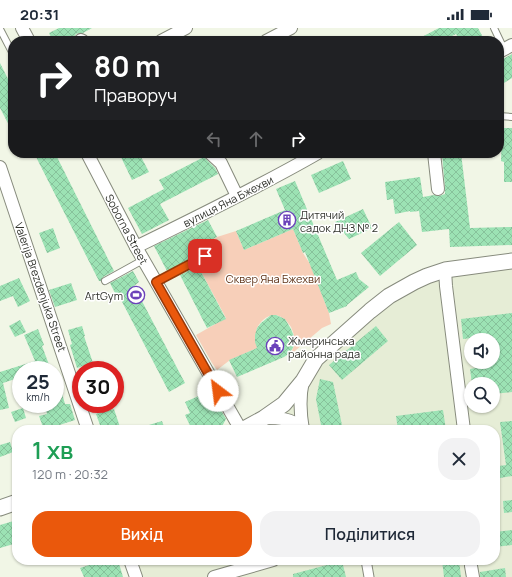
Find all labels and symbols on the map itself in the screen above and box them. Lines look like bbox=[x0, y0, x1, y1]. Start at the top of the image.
street label: вулиця Яна Бжехви bbox=[180, 172, 276, 230]
street label: Soborna Street bbox=[102, 191, 152, 267]
place label: Дитячий садок ДНЗ № 2 bbox=[300, 207, 378, 235]
building icon: Дитячий садок ДНЗ № 2 bbox=[277, 210, 297, 230]
street label: Valerija Brezdenjuka Street bbox=[12, 220, 70, 354]
pin bbox=[188, 239, 222, 273]
park label: Сквер Яна Бжехви bbox=[226, 271, 320, 286]
sports icon: ArtGym bbox=[126, 285, 146, 305]
place label: ArtGym bbox=[85, 288, 123, 303]
place label: Жмеринська районна рада bbox=[288, 333, 360, 361]
public building icon: Жмеринська районна рада bbox=[265, 336, 285, 356]
speed limit sign: 30 bbox=[72, 361, 124, 413]
position arrow bbox=[197, 370, 239, 412]

